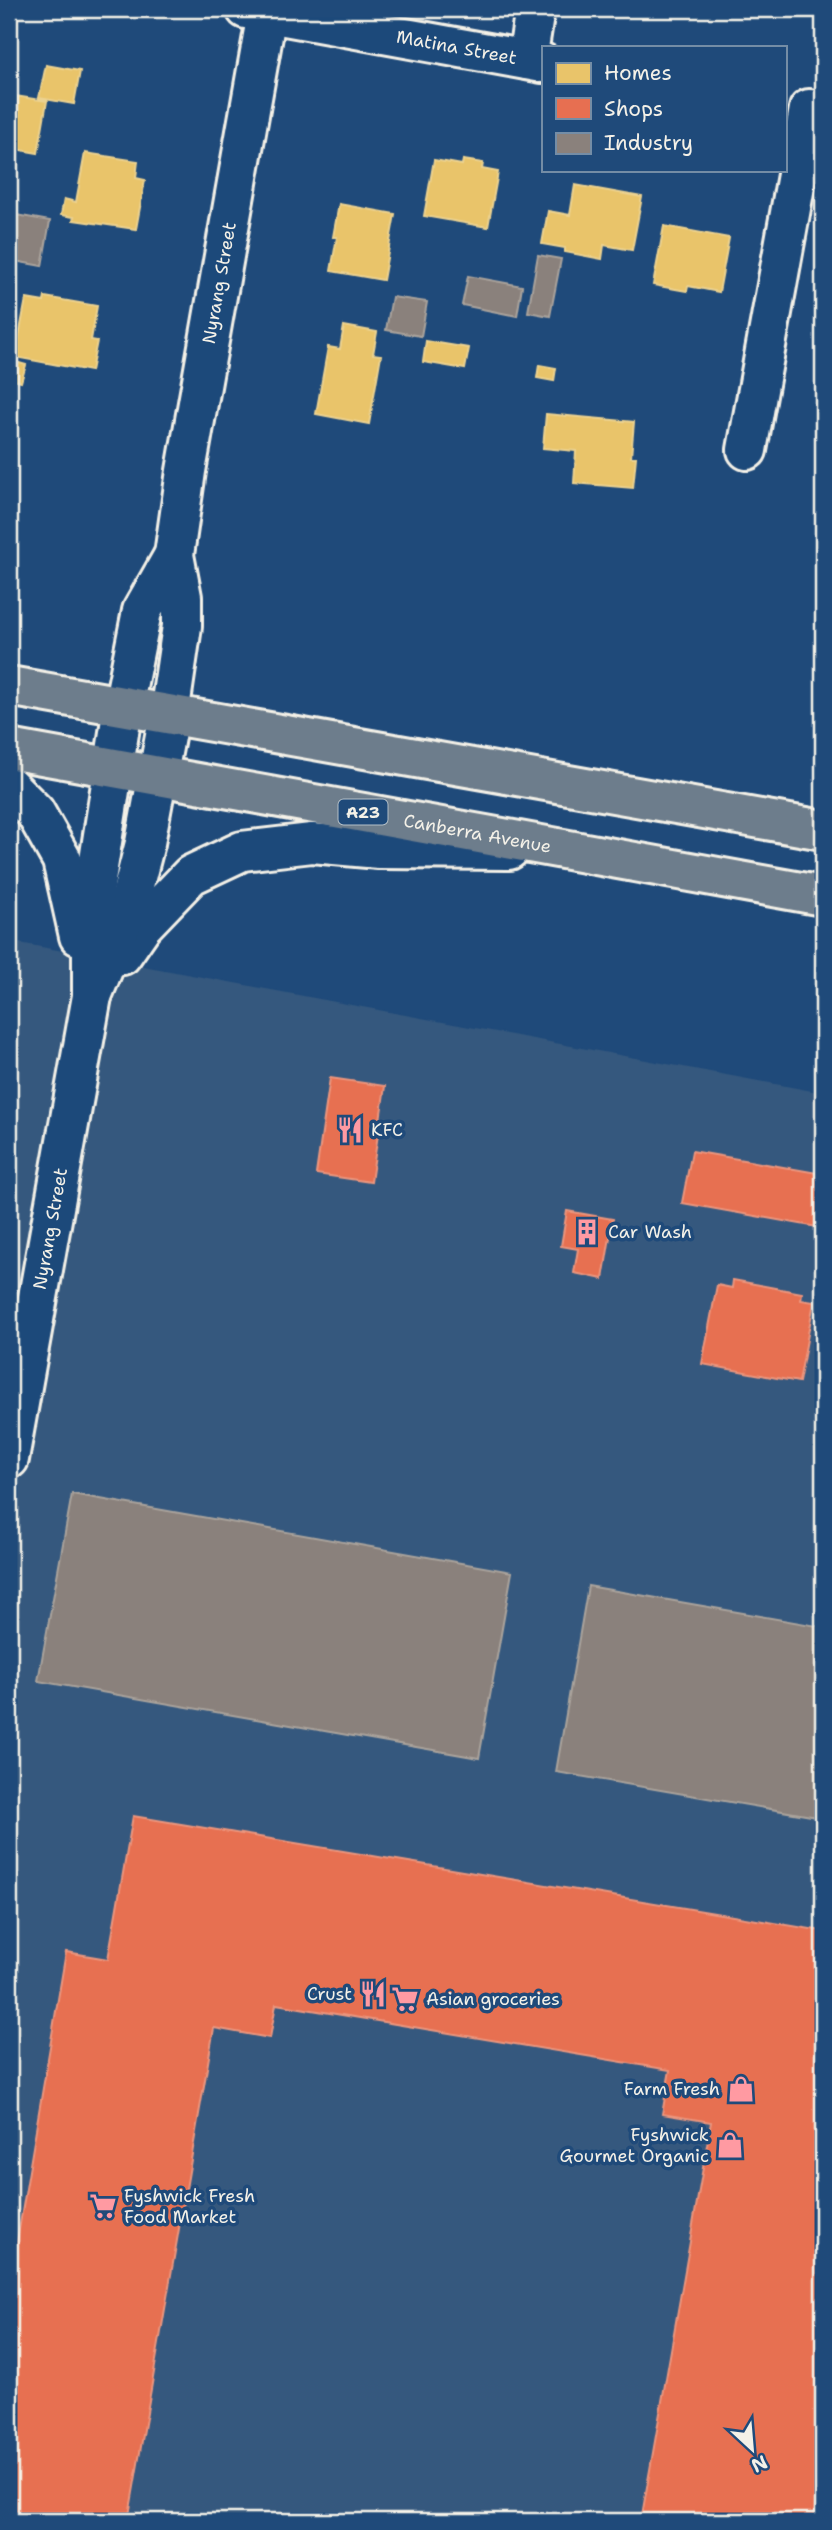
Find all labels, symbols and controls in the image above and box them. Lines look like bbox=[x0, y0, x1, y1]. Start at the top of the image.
street label: Matina Street bbox=[394, 25, 519, 70]
legend bbox=[542, 46, 786, 172]
text: Homes bbox=[604, 59, 672, 87]
text: Shops bbox=[604, 95, 663, 123]
text: Industry bbox=[604, 129, 693, 157]
street label: Nyrang Street bbox=[197, 220, 242, 346]
road number: A23 bbox=[338, 800, 388, 824]
street label: Canberra Avenue bbox=[402, 808, 553, 859]
restaurant icon: KFC bbox=[335, 1115, 365, 1145]
place label: KFC bbox=[371, 1118, 403, 1142]
street label: Nyrang Street bbox=[28, 1166, 73, 1291]
building icon: Car Wash bbox=[572, 1217, 602, 1247]
place label: Car Wash bbox=[608, 1220, 692, 1244]
restaurant icon: Crust bbox=[358, 1979, 388, 2009]
place label: Crust bbox=[307, 1982, 352, 2006]
supermarket icon: Asian groceries bbox=[390, 1984, 420, 2014]
place label: Asian groceries bbox=[426, 1987, 560, 2011]
shop icon: Farm Fresh bbox=[726, 2074, 756, 2104]
place label: Farm Fresh bbox=[624, 2077, 720, 2101]
place label: Fyshwick Gourmet Organic bbox=[559, 2123, 709, 2168]
shop icon: Fyshwick Gourmet Organic bbox=[715, 2130, 745, 2160]
place label: Fyshwick Fresh Food Market bbox=[124, 2184, 255, 2229]
supermarket icon: Fyshwick Fresh Food Market bbox=[88, 2191, 118, 2221]
north arrow bbox=[716, 2414, 786, 2484]
text: N bbox=[747, 2449, 771, 2478]

